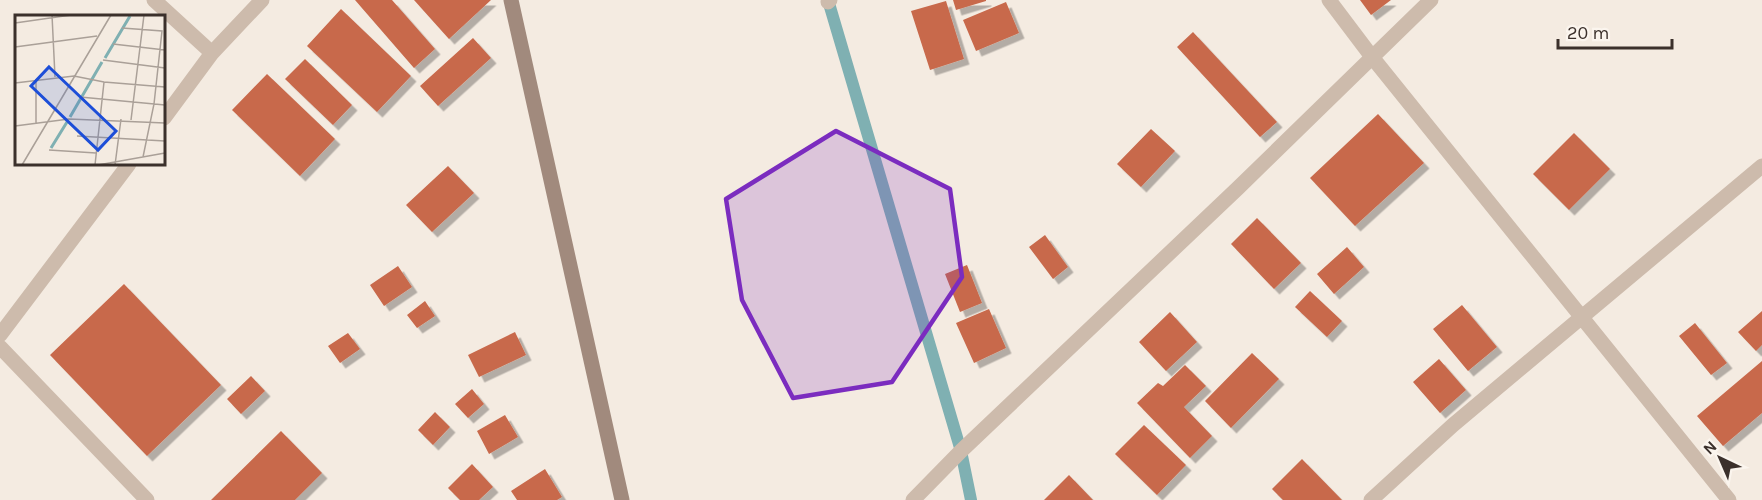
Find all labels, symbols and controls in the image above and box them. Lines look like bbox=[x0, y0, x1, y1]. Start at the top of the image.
scale bar bbox=[1558, 12, 1672, 50]
inset map bbox=[15, 15, 165, 165]
text: 20 m bbox=[1567, 22, 1609, 44]
north arrow bbox=[1690, 428, 1750, 488]
text: N bbox=[1699, 437, 1721, 458]

